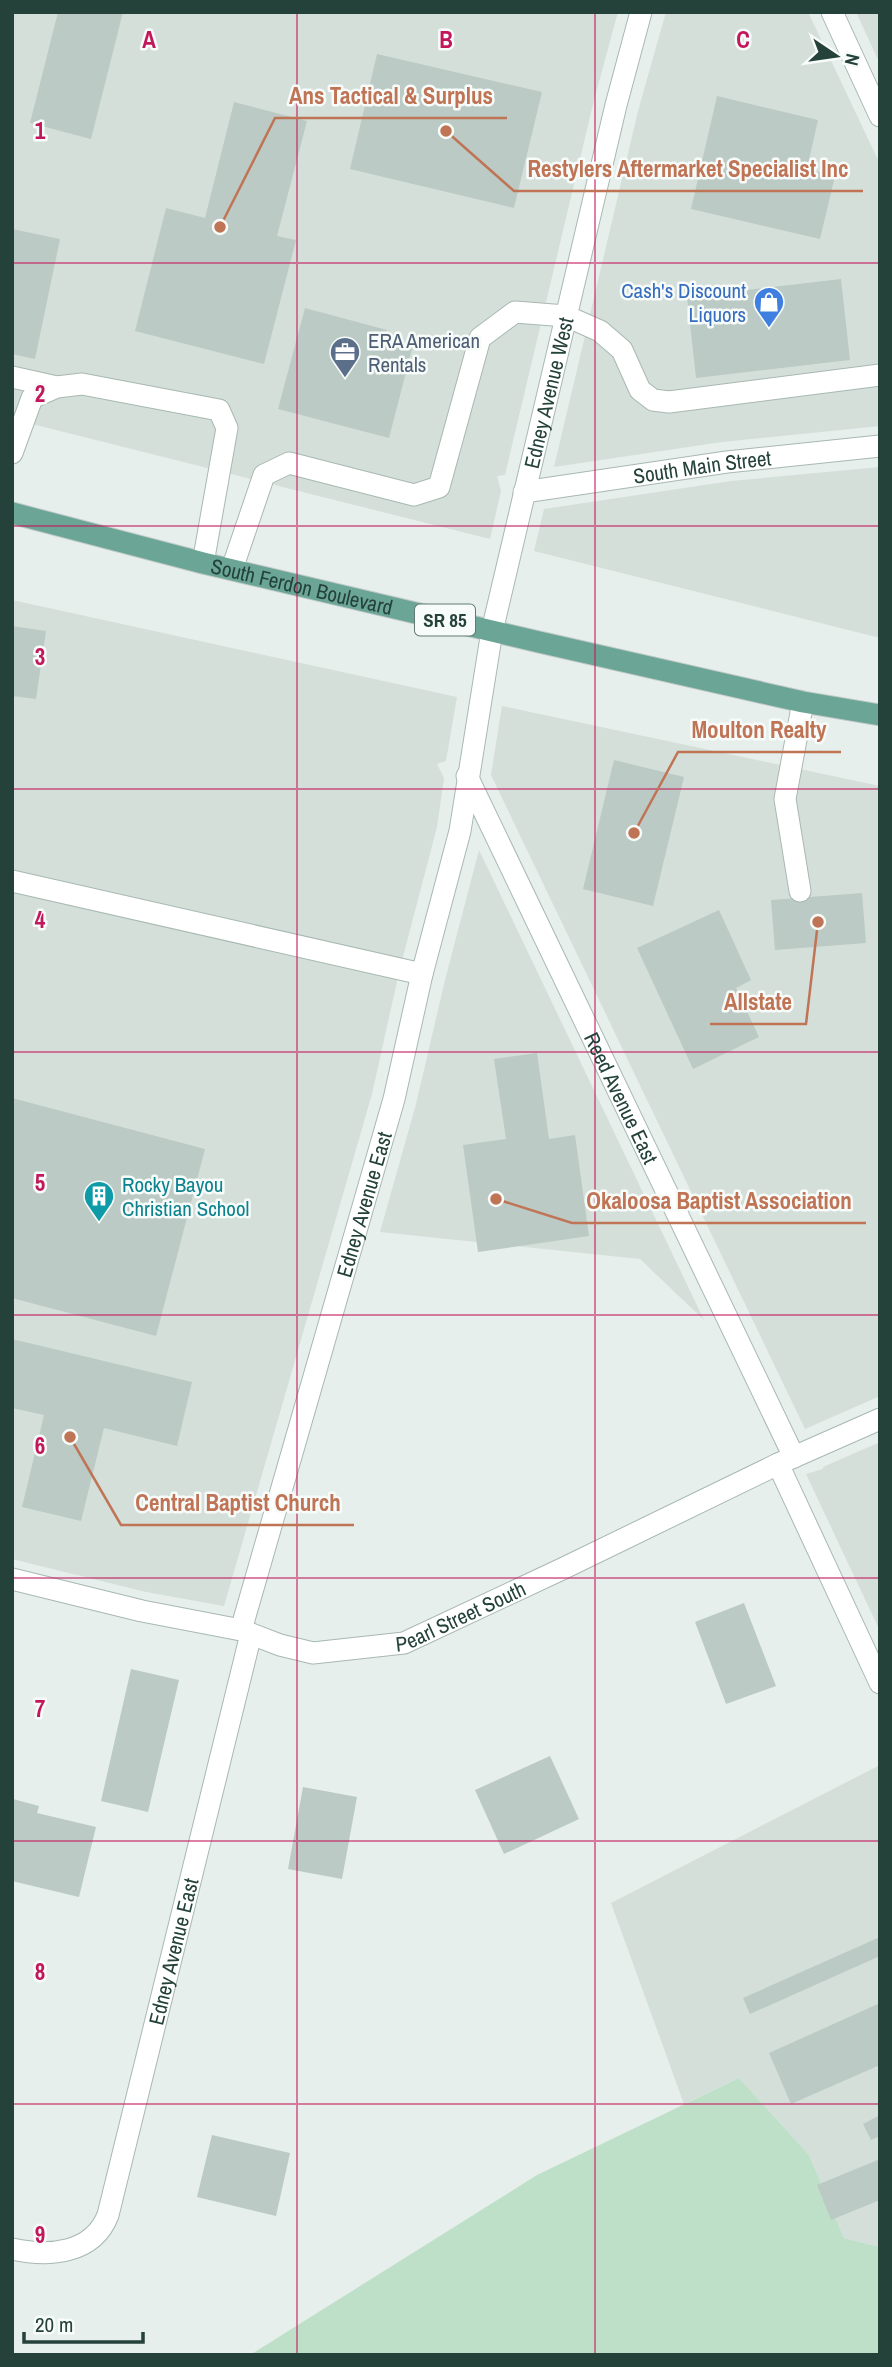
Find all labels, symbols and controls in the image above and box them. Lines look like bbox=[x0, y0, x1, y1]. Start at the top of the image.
north arrow bbox=[801, 21, 871, 91]
text: A bbox=[142, 24, 156, 55]
text: B bbox=[439, 24, 453, 55]
text: C bbox=[736, 24, 750, 55]
text: N bbox=[839, 51, 866, 68]
callout: Ans Tactical & Surplus bbox=[275, 74, 507, 118]
text: Ans Tactical & Surplus bbox=[289, 80, 493, 111]
text: 1 bbox=[35, 115, 46, 146]
callout: Restylers Aftermarket Specialist Inc bbox=[514, 147, 863, 191]
text: Restylers Aftermarket Specialist Inc bbox=[527, 153, 849, 184]
place label: Cash's Discount Liquors bbox=[621, 276, 746, 329]
shop icon: Cash's Discount Liquors bbox=[752, 285, 786, 329]
street label: Edney Avenue West bbox=[516, 314, 580, 471]
place label: ERA American Rentals bbox=[368, 326, 480, 379]
office icon: ERA American Rentals bbox=[328, 335, 362, 379]
text: 2 bbox=[35, 378, 45, 409]
street label: South Main Street bbox=[631, 443, 773, 490]
street label: South Ferdon Boulevard bbox=[208, 551, 396, 622]
road number: SR 85 bbox=[415, 604, 475, 636]
text: 3 bbox=[35, 641, 45, 672]
callout: Moulton Realty bbox=[678, 708, 841, 752]
text: Moulton Realty bbox=[691, 714, 827, 745]
text: 4 bbox=[35, 904, 46, 935]
callout: Allstate bbox=[710, 980, 806, 1024]
text: Allstate bbox=[724, 986, 792, 1017]
street label: Reed Avenue East bbox=[578, 1027, 666, 1168]
street label: Edney Avenue East bbox=[329, 1128, 398, 1280]
text: 5 bbox=[35, 1167, 45, 1198]
place label: Rocky Bayou Christian School bbox=[122, 1170, 249, 1223]
building icon: Rocky Bayou Christian School bbox=[82, 1179, 116, 1223]
callout: Okaloosa Baptist Association bbox=[572, 1179, 866, 1223]
text: Okaloosa Baptist Association bbox=[586, 1185, 852, 1216]
text: 6 bbox=[35, 1430, 45, 1461]
callout: Central Baptist Church bbox=[121, 1481, 354, 1525]
text: Central Baptist Church bbox=[135, 1487, 341, 1518]
street label: Pearl Street South bbox=[394, 1574, 530, 1658]
text: 7 bbox=[35, 1693, 45, 1724]
street label: Edney Avenue East bbox=[141, 1875, 205, 2028]
text: 8 bbox=[35, 1956, 45, 1987]
text: 9 bbox=[35, 2219, 45, 2250]
scale bar bbox=[24, 2300, 144, 2344]
text: 20 m bbox=[35, 2310, 73, 2339]

